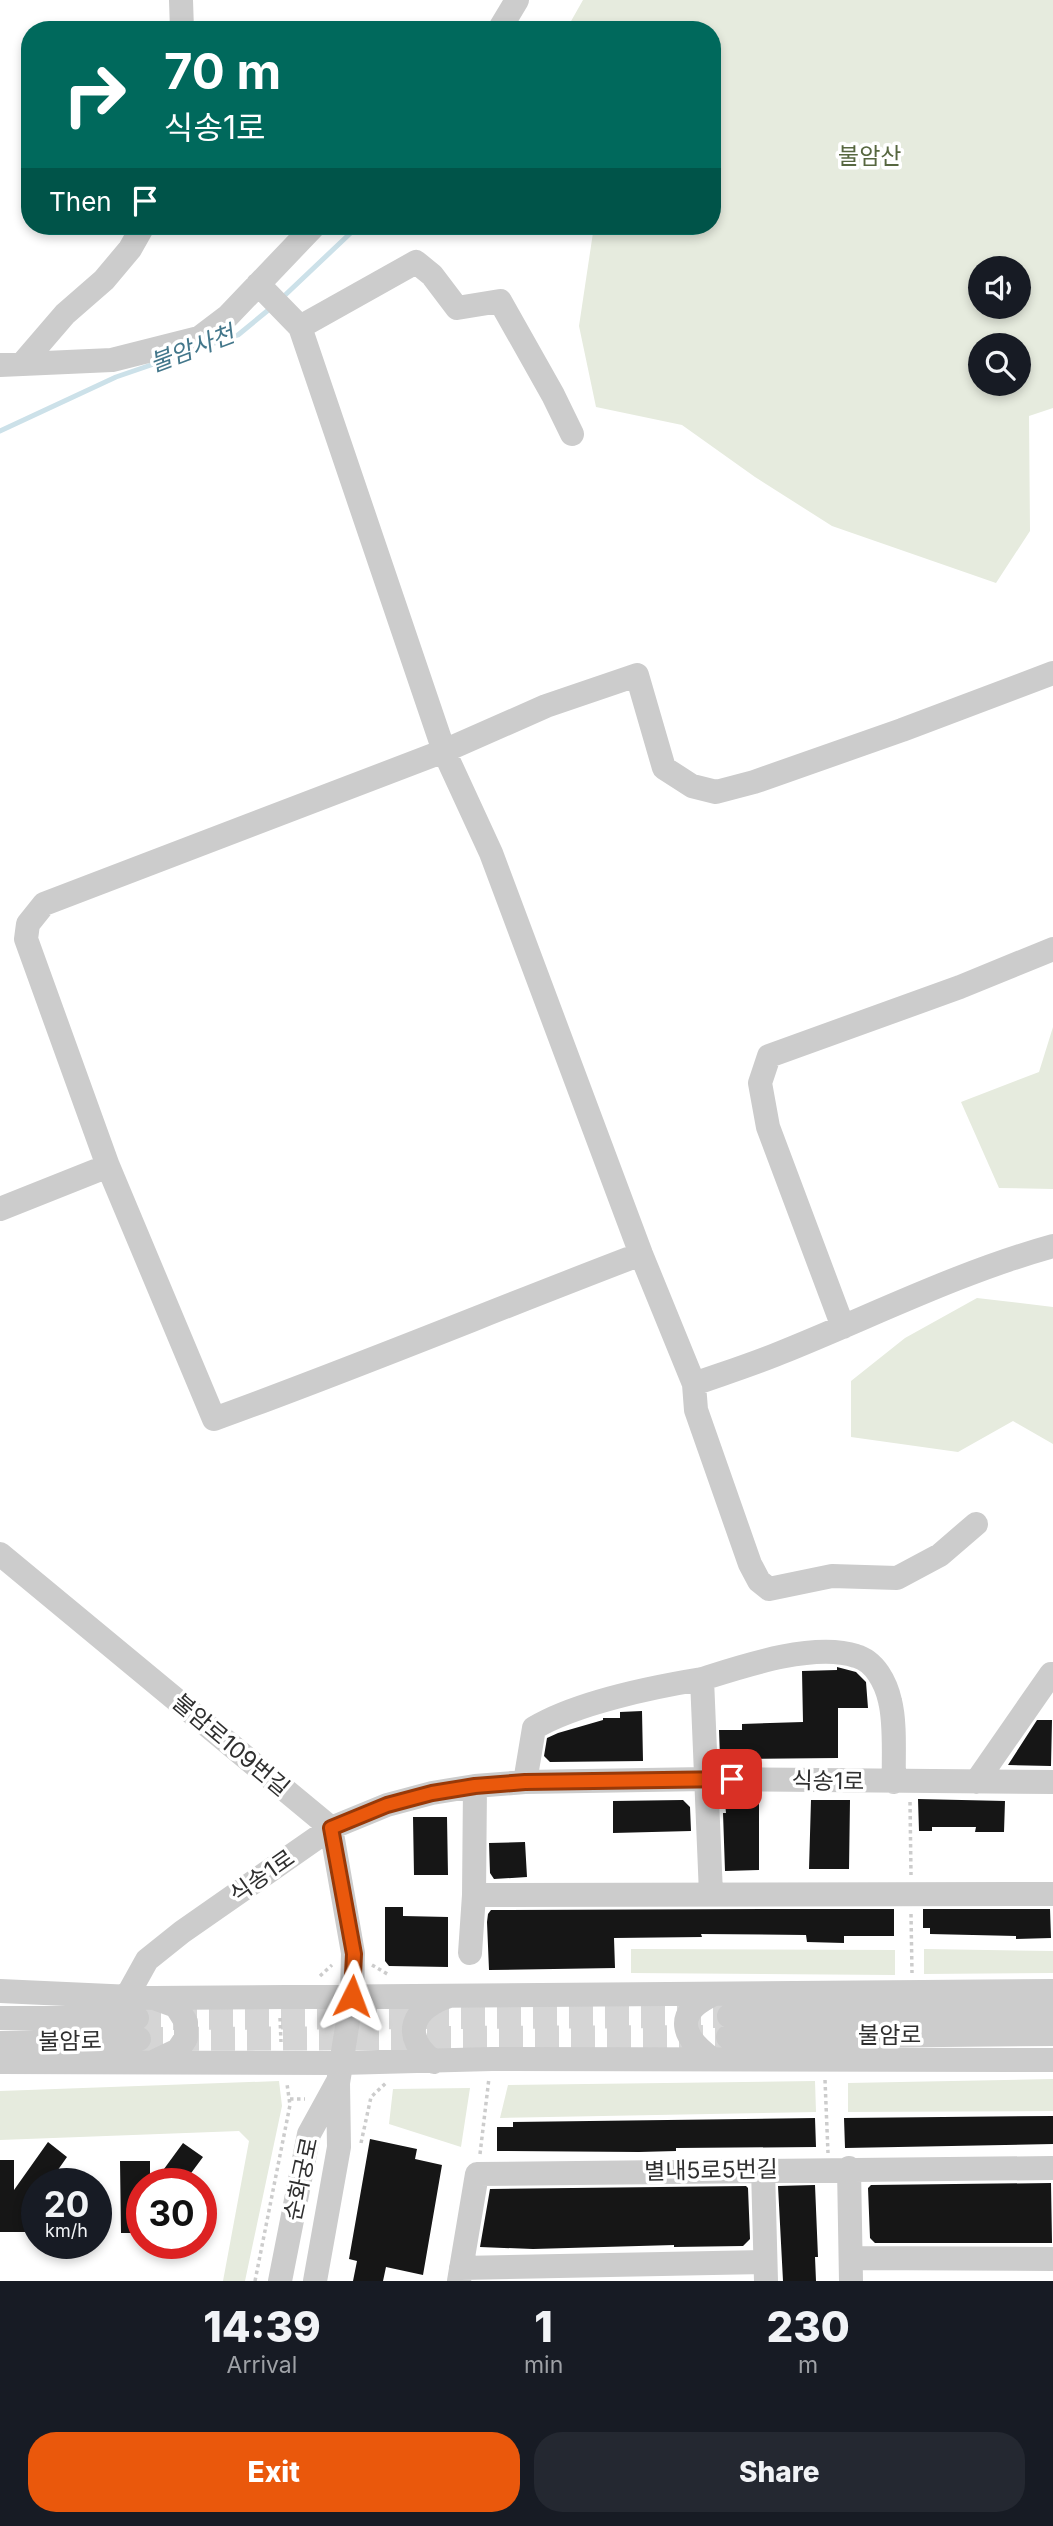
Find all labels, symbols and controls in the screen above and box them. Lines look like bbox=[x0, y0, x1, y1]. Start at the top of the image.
text: 70 m bbox=[164, 42, 281, 101]
icon: right bbox=[49, 49, 140, 140]
text: 식송1로 bbox=[164, 108, 265, 147]
park label: 불암산 bbox=[838, 142, 902, 170]
icon: arrive bbox=[126, 182, 164, 220]
text: Then bbox=[49, 186, 112, 217]
map controls bbox=[968, 256, 1031, 396]
button: sound bbox=[968, 256, 1031, 319]
water label: 불암사천 bbox=[145, 318, 241, 378]
button: search bbox=[968, 333, 1031, 396]
street label: 불암로109번길 bbox=[167, 1688, 295, 1802]
pin bbox=[702, 1749, 762, 1809]
icon: arrive bbox=[713, 1760, 751, 1798]
street label: 식송1로 bbox=[791, 1766, 865, 1796]
street label: 식송1로 bbox=[224, 1844, 300, 1908]
position arrow bbox=[315, 1959, 389, 2033]
street label: 불암로 bbox=[858, 2021, 922, 2049]
street label: 불암로 bbox=[38, 2026, 102, 2056]
street label: 순화궁로 bbox=[279, 2135, 323, 2223]
street label: 별내5로5번길 bbox=[644, 2155, 778, 2185]
speed limit sign: 30 bbox=[126, 2168, 217, 2259]
text: 20 bbox=[44, 2183, 89, 2225]
text: km/h bbox=[45, 2220, 88, 2241]
text: 14:39 bbox=[203, 2301, 321, 2352]
text: 1 bbox=[534, 2301, 553, 2352]
text: 230 bbox=[766, 2301, 850, 2352]
text: Arrival bbox=[227, 2351, 297, 2379]
text: min bbox=[524, 2351, 563, 2379]
text: m bbox=[798, 2351, 818, 2379]
button: Exit bbox=[28, 2432, 520, 2512]
button: Share bbox=[534, 2432, 1025, 2512]

